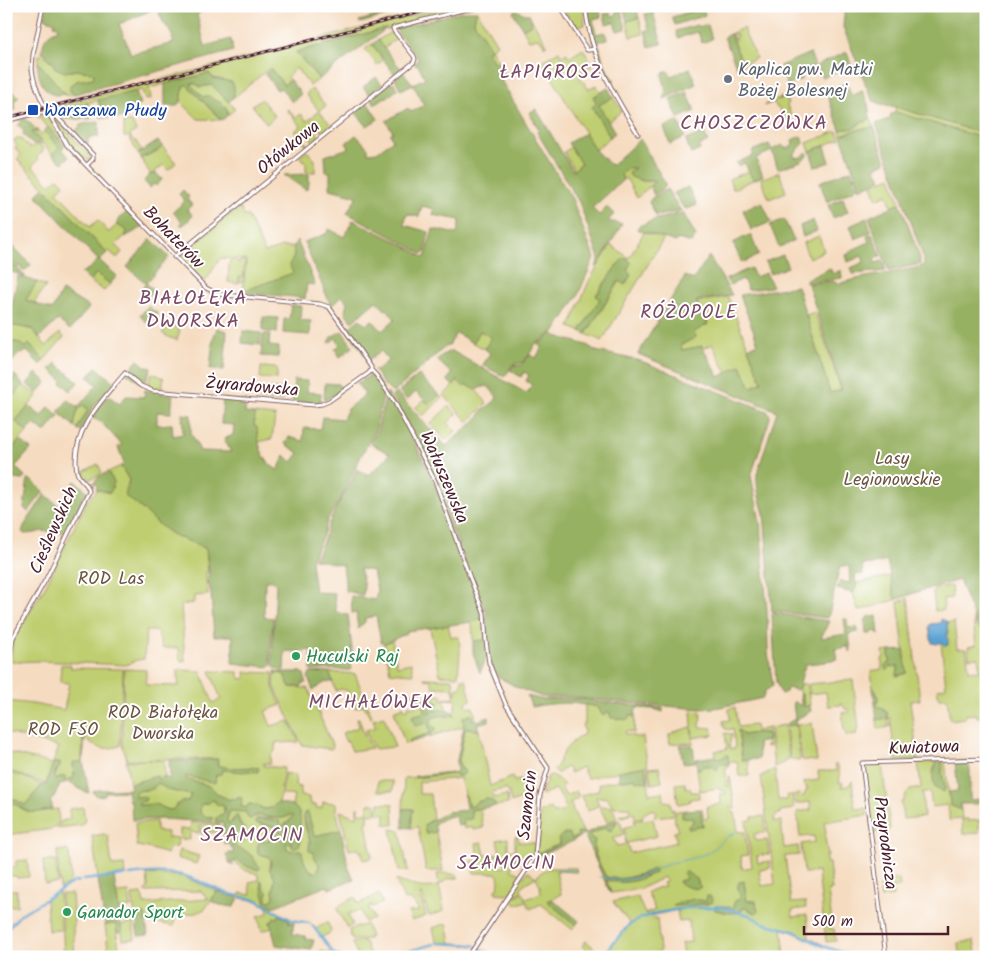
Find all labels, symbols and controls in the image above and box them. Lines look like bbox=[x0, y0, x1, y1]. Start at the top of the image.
place label: Kaplica pw. Matki Bożej Bolesnej bbox=[738, 56, 873, 106]
district label: ŁAPIGROSZ bbox=[500, 58, 602, 88]
marker: Kaplica pw. Matki Bożej Bolesnej bbox=[722, 73, 734, 85]
place label: Warszawa Płudy bbox=[44, 97, 167, 126]
marker: Warszawa Płudy bbox=[26, 103, 40, 117]
district label: CHOSZCZÓWKA bbox=[680, 108, 828, 140]
street label: Ołówkowa bbox=[251, 113, 327, 183]
street label: Bohaterów bbox=[135, 200, 211, 277]
district label: BIAŁOŁĘKA DWORSKA bbox=[139, 283, 247, 338]
district label: RÓŻOPOLE bbox=[640, 298, 738, 328]
street label: Żyrardowska bbox=[204, 369, 300, 406]
street label: Wałuszewska bbox=[411, 427, 476, 528]
park label: Lasy Legionowskie bbox=[843, 445, 941, 495]
street label: Cieślewskich bbox=[22, 482, 87, 579]
park label: ROD Las bbox=[78, 565, 144, 594]
place label: Huculski Raj bbox=[306, 643, 400, 672]
marker: Huculski Raj bbox=[290, 650, 302, 662]
district label: MICHAŁÓWEK bbox=[308, 688, 434, 718]
park label: ROD Białołęka Dworska bbox=[108, 699, 218, 749]
park label: ROD FSO bbox=[28, 716, 98, 745]
street label: Kwiatowa bbox=[888, 733, 960, 764]
street label: Szamocin bbox=[510, 769, 547, 842]
street label: Przyrodnicza bbox=[864, 795, 905, 891]
district label: SZAMOCIN bbox=[201, 820, 303, 852]
district label: SZAMOCIN bbox=[457, 849, 555, 879]
place label: Ganador Sport bbox=[77, 899, 185, 928]
scale bar bbox=[804, 903, 948, 935]
marker: Ganador Sport bbox=[61, 906, 73, 918]
text: 500 m bbox=[812, 910, 853, 934]

